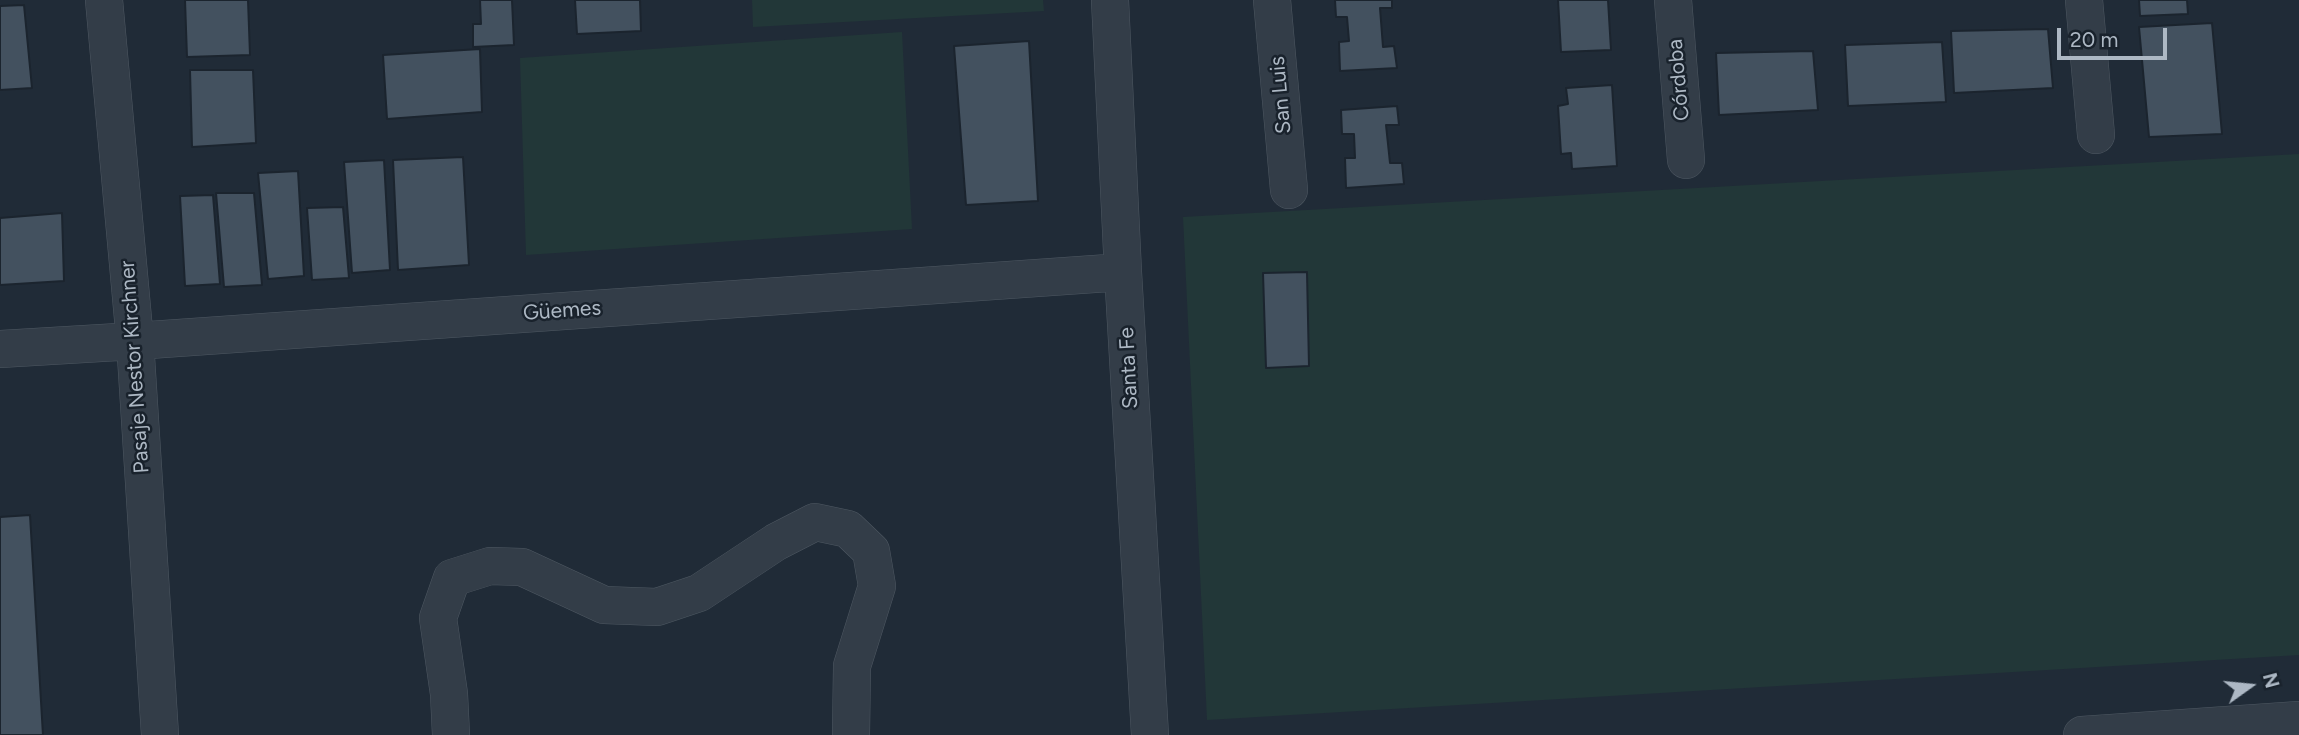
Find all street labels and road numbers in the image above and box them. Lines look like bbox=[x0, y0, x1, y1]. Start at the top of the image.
street label: Córdoba bbox=[1663, 38, 1695, 122]
street label: San Luis bbox=[1265, 55, 1297, 135]
street label: Pasaje Nestor Kirchner bbox=[115, 260, 155, 474]
street label: Güemes bbox=[522, 296, 602, 326]
street label: Santa Fe bbox=[1114, 326, 1144, 410]

